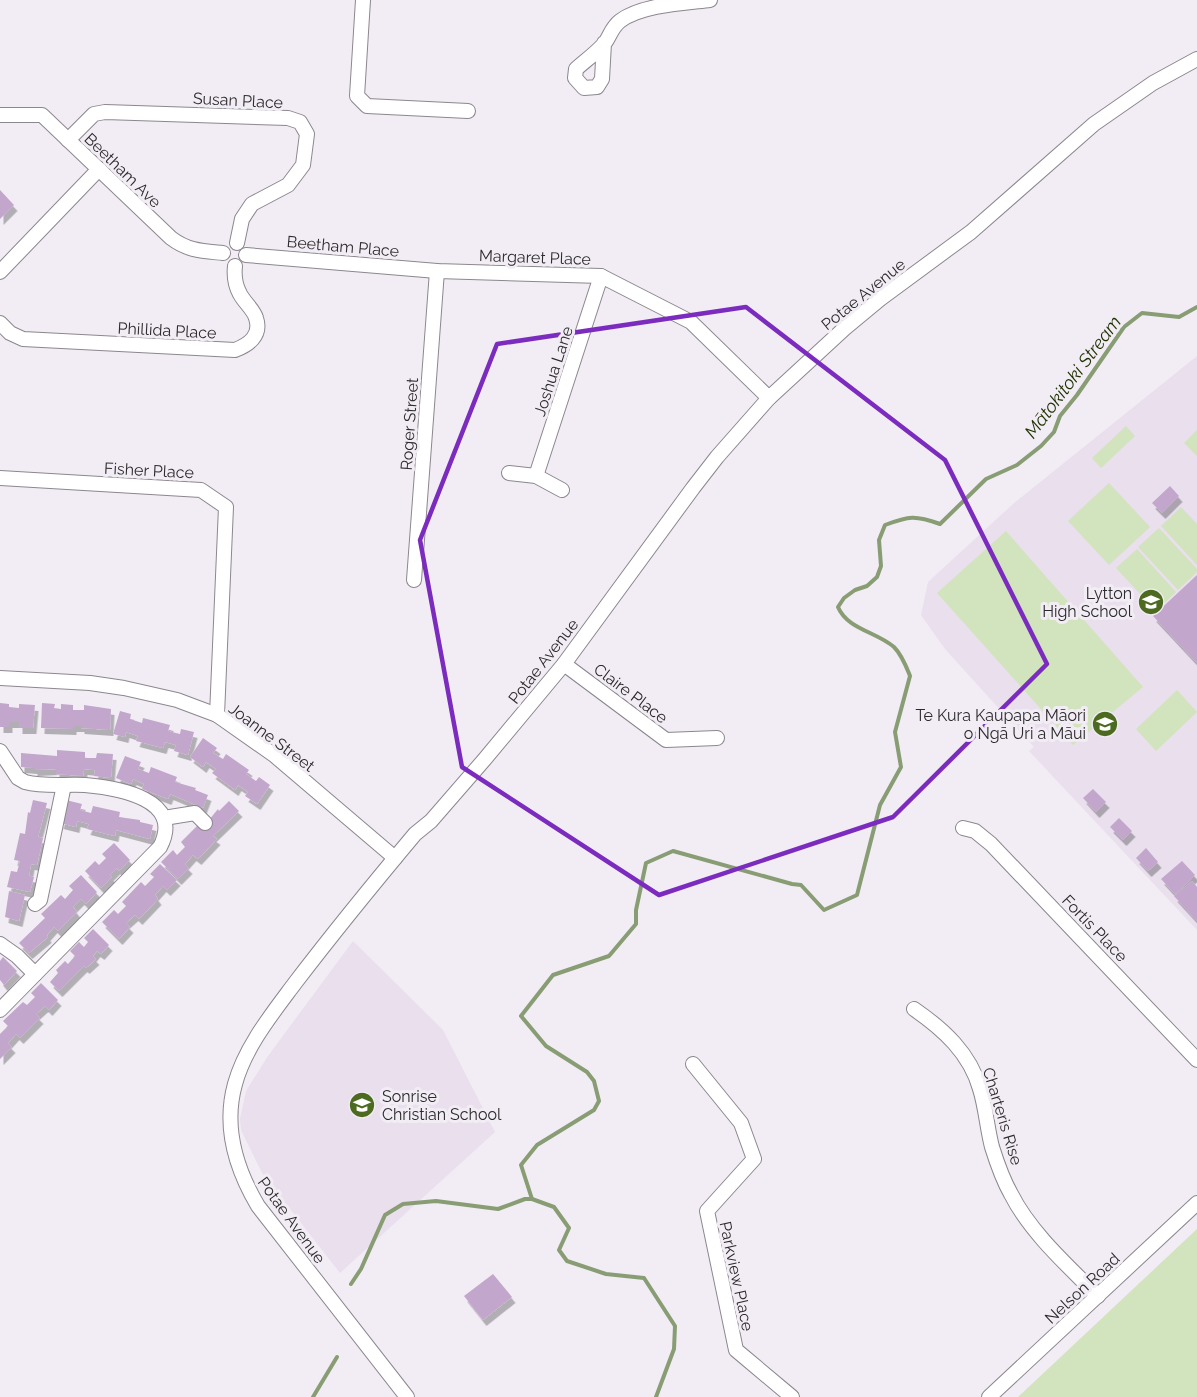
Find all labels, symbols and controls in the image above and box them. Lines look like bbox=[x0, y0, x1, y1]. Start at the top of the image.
street label: Susan Place bbox=[192, 89, 284, 112]
street label: Beetham Ave bbox=[80, 129, 165, 212]
street label: Beetham Place bbox=[286, 232, 400, 261]
street label: Margaret Place bbox=[479, 246, 591, 269]
street label: Potae Avenue bbox=[818, 255, 909, 334]
water label: Mātokitoki Stream bbox=[1020, 312, 1125, 442]
street label: Phillida Place bbox=[117, 318, 217, 343]
street label: Joshua Lane bbox=[530, 324, 577, 418]
street label: Roger Street bbox=[397, 377, 422, 471]
street label: Fisher Place bbox=[104, 459, 194, 482]
place label: Lytton High School bbox=[1042, 584, 1133, 621]
school or university icon: Lytton High School bbox=[1136, 587, 1166, 617]
street label: Potae Avenue bbox=[504, 615, 582, 708]
street label: Claire Place bbox=[590, 659, 671, 727]
street label: Joanne Street bbox=[225, 699, 319, 776]
place label: Te Kura Kaupapa Māori o Ngā Uri a Māui bbox=[916, 706, 1086, 743]
school or university icon: Te Kura Kaupapa Māori o Ngā Uri a Māui bbox=[1090, 709, 1120, 739]
street label: Fortis Place bbox=[1058, 891, 1131, 966]
street label: Charteris Rise bbox=[979, 1065, 1026, 1167]
place label: Sonrise Christian School bbox=[382, 1087, 502, 1124]
school or university icon: Sonrise Christian School bbox=[347, 1090, 377, 1120]
street label: Potae Avenue bbox=[254, 1173, 329, 1267]
street label: Parkview Place bbox=[716, 1220, 757, 1333]
street label: Nelson Road bbox=[1041, 1249, 1124, 1328]

